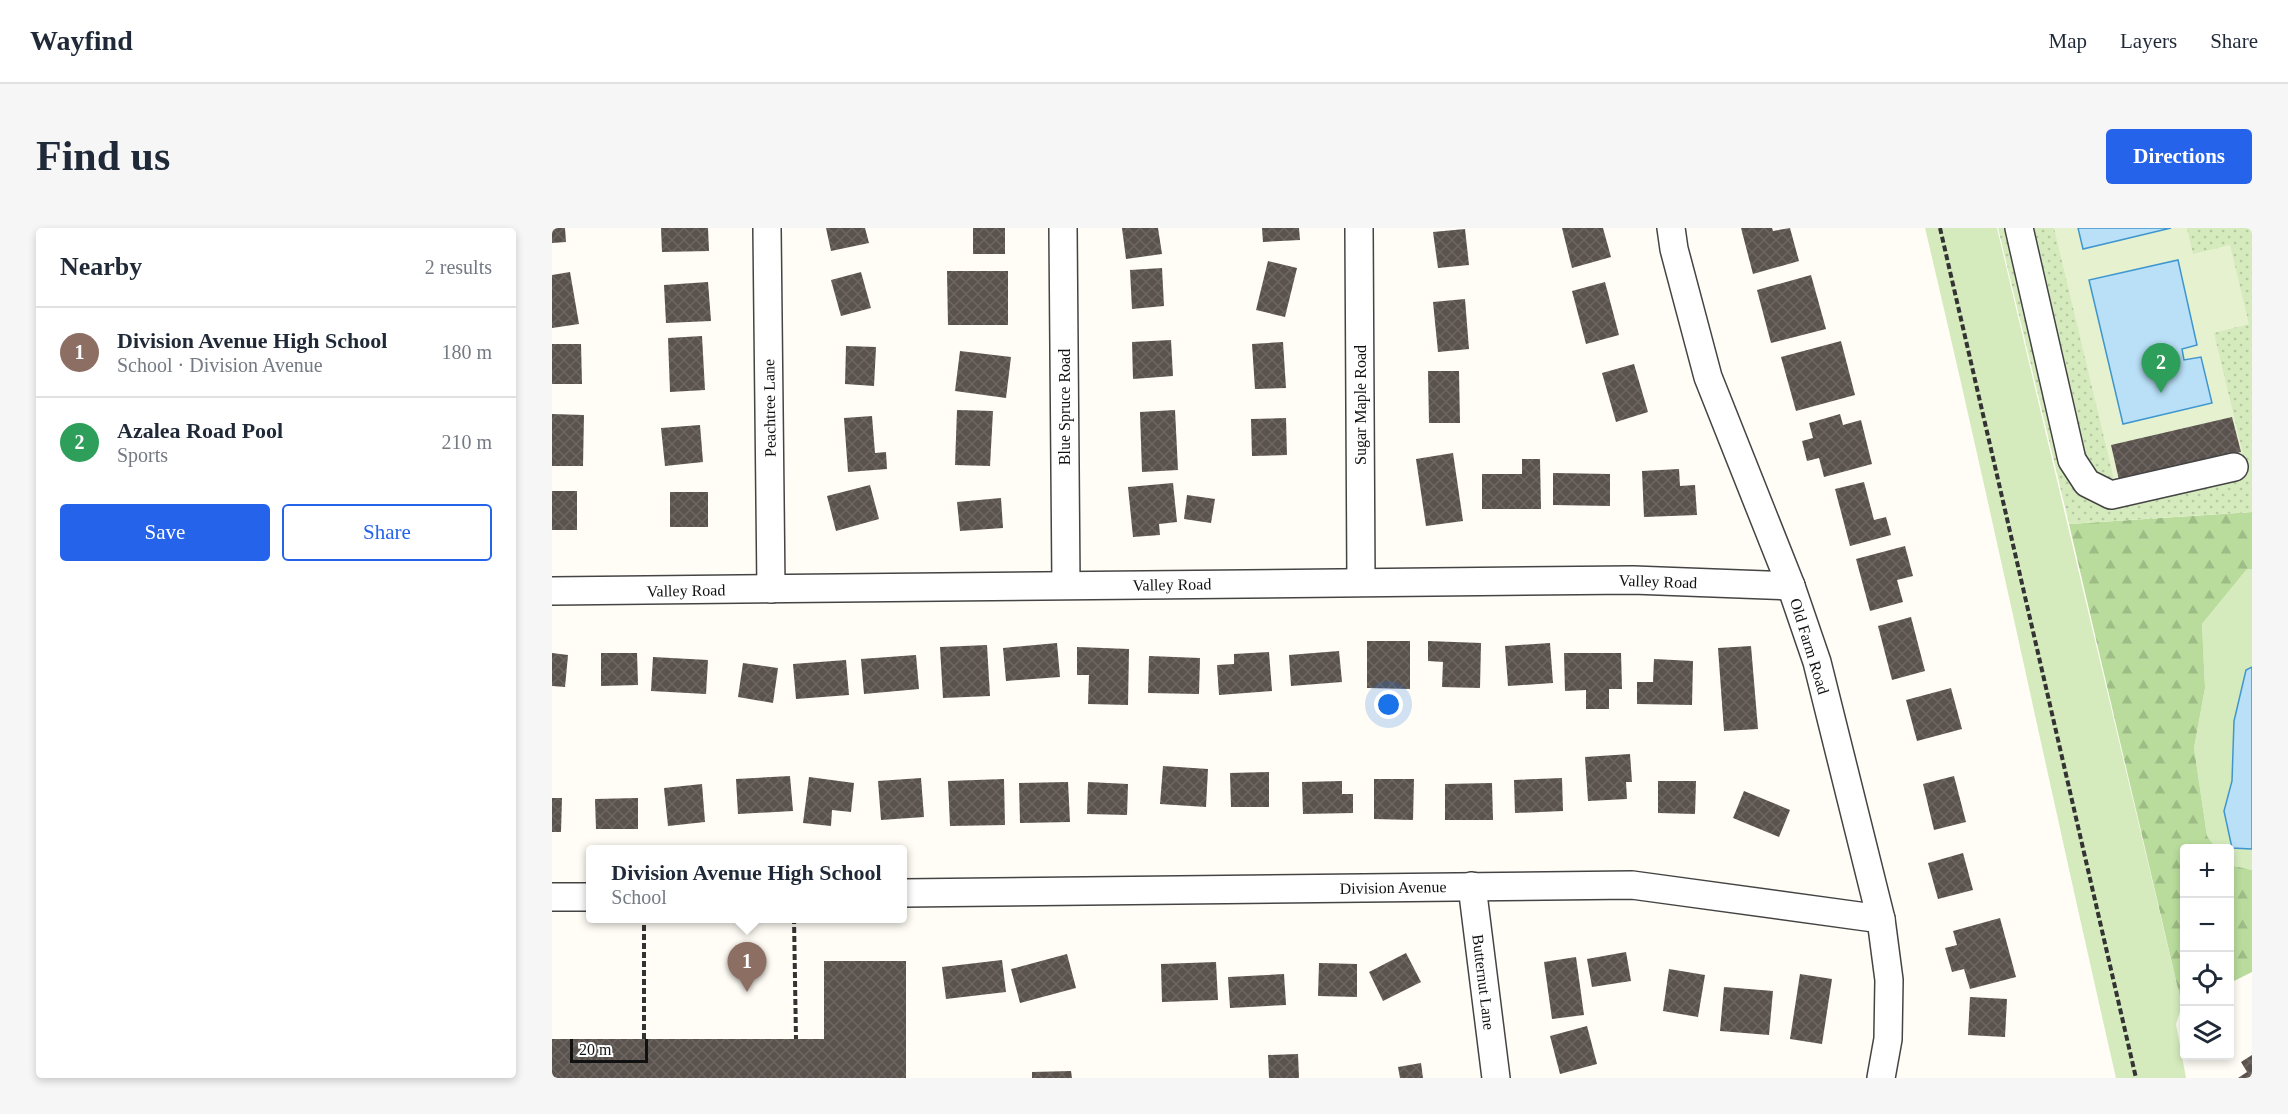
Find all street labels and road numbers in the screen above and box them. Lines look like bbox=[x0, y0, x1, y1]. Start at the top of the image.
street label: Sugar Maple Road bbox=[1352, 345, 1370, 465]
street label: Blue Spruce Road bbox=[1056, 349, 1074, 465]
street label: Peachtree Lane bbox=[760, 359, 779, 457]
street label: Valley Road bbox=[1618, 572, 1698, 592]
street label: Valley Road bbox=[1133, 575, 1211, 595]
street label: Valley Road bbox=[647, 581, 725, 601]
street label: Old Farm Road bbox=[1787, 596, 1832, 696]
street label: Division Avenue bbox=[1339, 878, 1447, 897]
street label: Butternut Lane bbox=[1469, 933, 1498, 1031]

